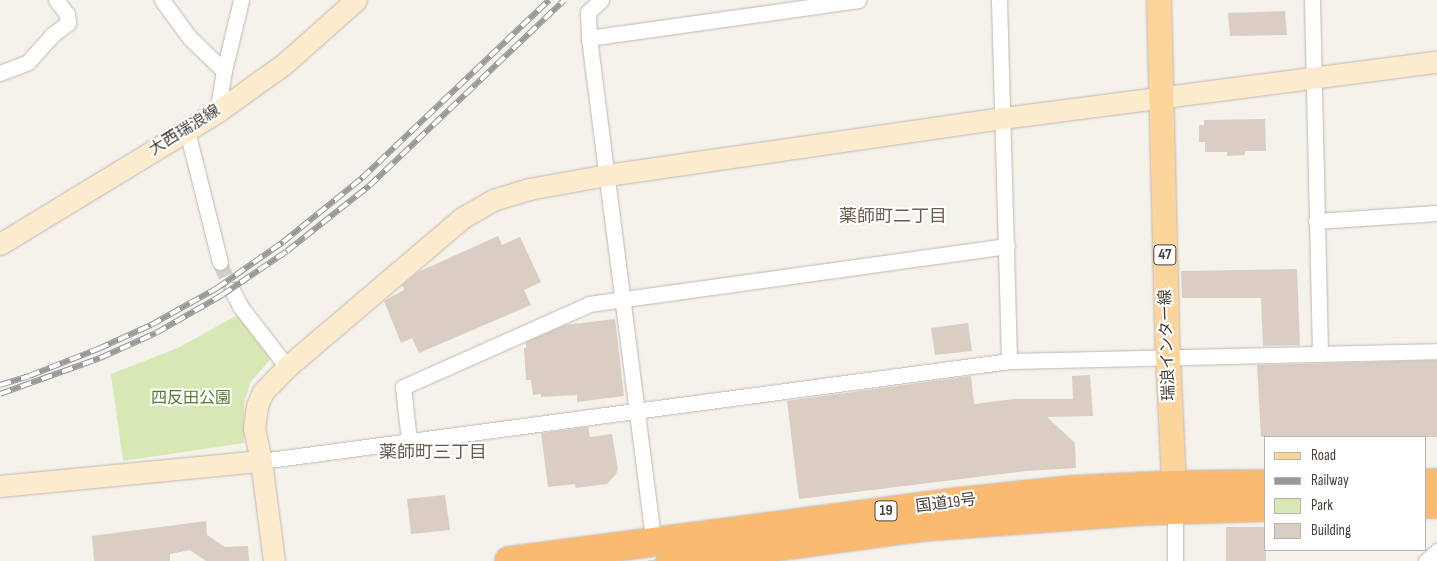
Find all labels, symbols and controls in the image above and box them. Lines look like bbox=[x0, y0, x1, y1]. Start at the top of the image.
street label: 大西瑞浪線 bbox=[146, 102, 224, 160]
district label: 薬師町二丁目 bbox=[839, 206, 947, 228]
road number: 47 bbox=[1152, 242, 1178, 268]
street label: 瑞浪インター線 bbox=[1156, 289, 1180, 401]
park label: 四反田公園 bbox=[151, 389, 231, 409]
legend bbox=[1264, 436, 1427, 551]
district label: 薬師町三丁目 bbox=[379, 442, 487, 464]
text: Road bbox=[1311, 446, 1336, 465]
text: Railway bbox=[1311, 471, 1349, 490]
street label: 国道19号 bbox=[915, 491, 977, 517]
text: Park bbox=[1311, 496, 1333, 515]
road number: 19 bbox=[874, 498, 898, 524]
text: Building bbox=[1311, 521, 1351, 540]

